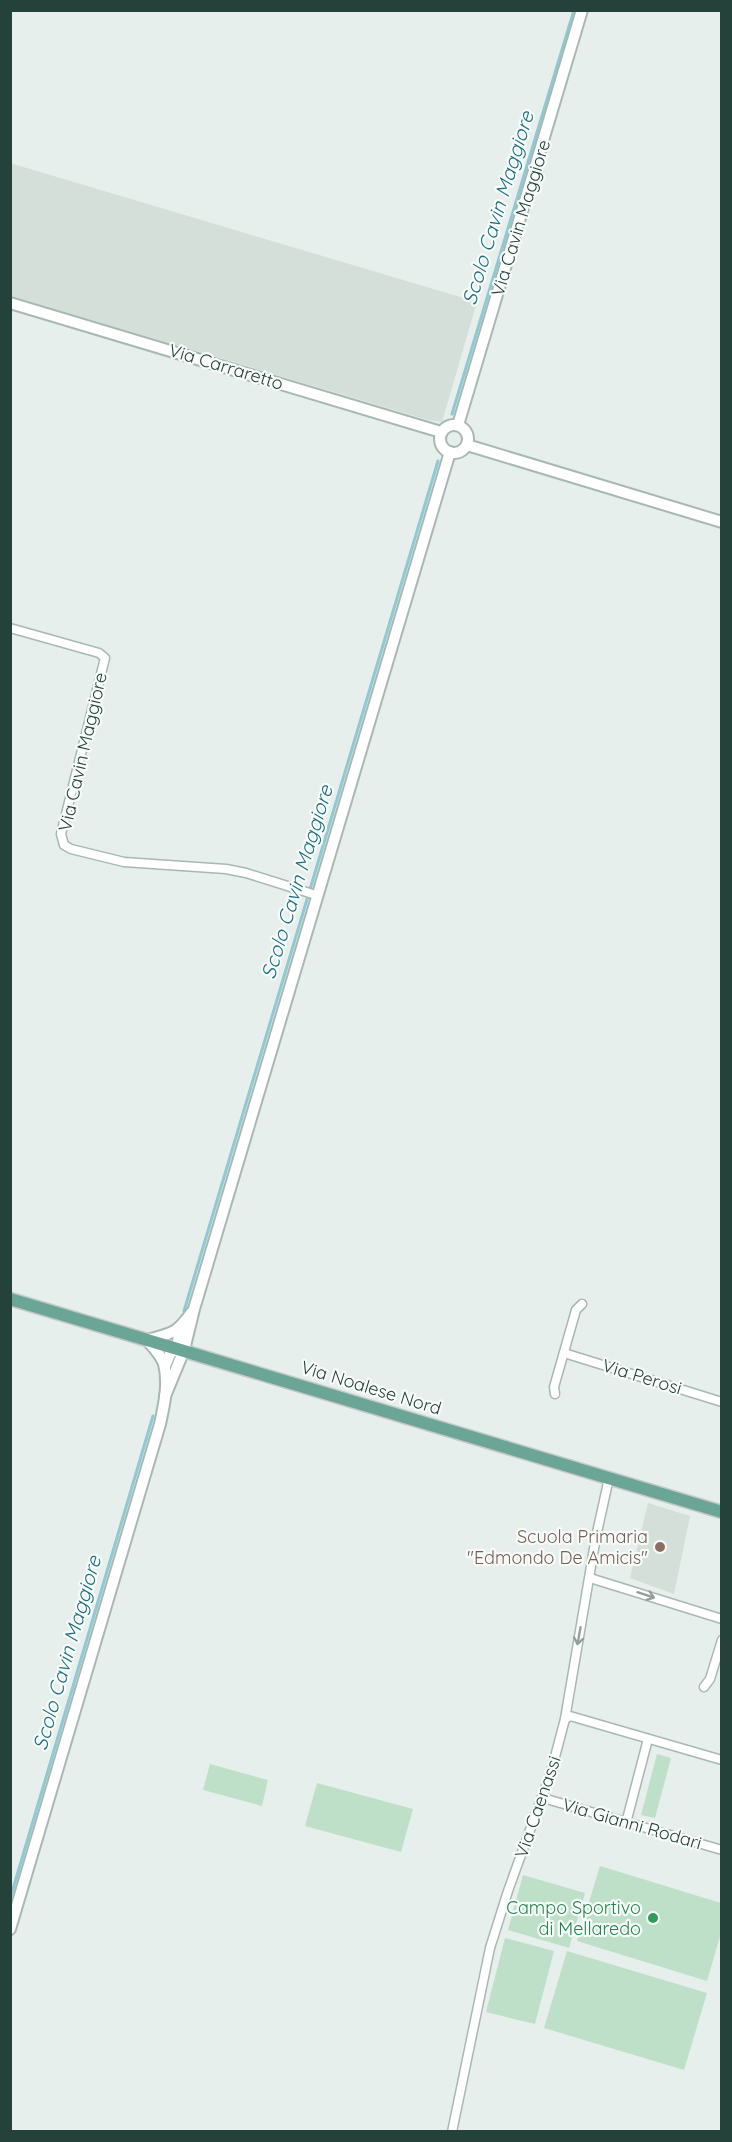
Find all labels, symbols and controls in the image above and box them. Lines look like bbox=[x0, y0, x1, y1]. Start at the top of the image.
water label: Scolo Cavin Maggiore bbox=[456, 107, 539, 308]
street label: Via Cavin Maggiore bbox=[486, 137, 555, 299]
street label: Via Carraretto bbox=[166, 338, 286, 395]
street label: Via Cavin Maggiore bbox=[53, 670, 112, 834]
water label: Scolo Cavin Maggiore bbox=[255, 781, 338, 982]
street label: Via Perosi bbox=[600, 1354, 685, 1400]
street label: Via Noalese Nord bbox=[298, 1355, 444, 1420]
place label: Scuola Primaria "Edmondo De Amicis" bbox=[467, 1525, 648, 1569]
marker: Scuola Primaria "Edmondo De Amicis" bbox=[653, 1540, 667, 1554]
water label: Scolo Cavin Maggiore bbox=[27, 1552, 106, 1753]
one-way arrow bbox=[636, 1590, 655, 1601]
one-way arrow bbox=[574, 1625, 585, 1645]
street label: Via Caenassi bbox=[509, 1753, 566, 1861]
street label: Via Gianni Rodari bbox=[560, 1793, 704, 1854]
place label: Campo Sportivo di Mellaredo bbox=[506, 1896, 641, 1940]
marker: Campo Sportivo di Mellaredo bbox=[646, 1911, 660, 1925]

